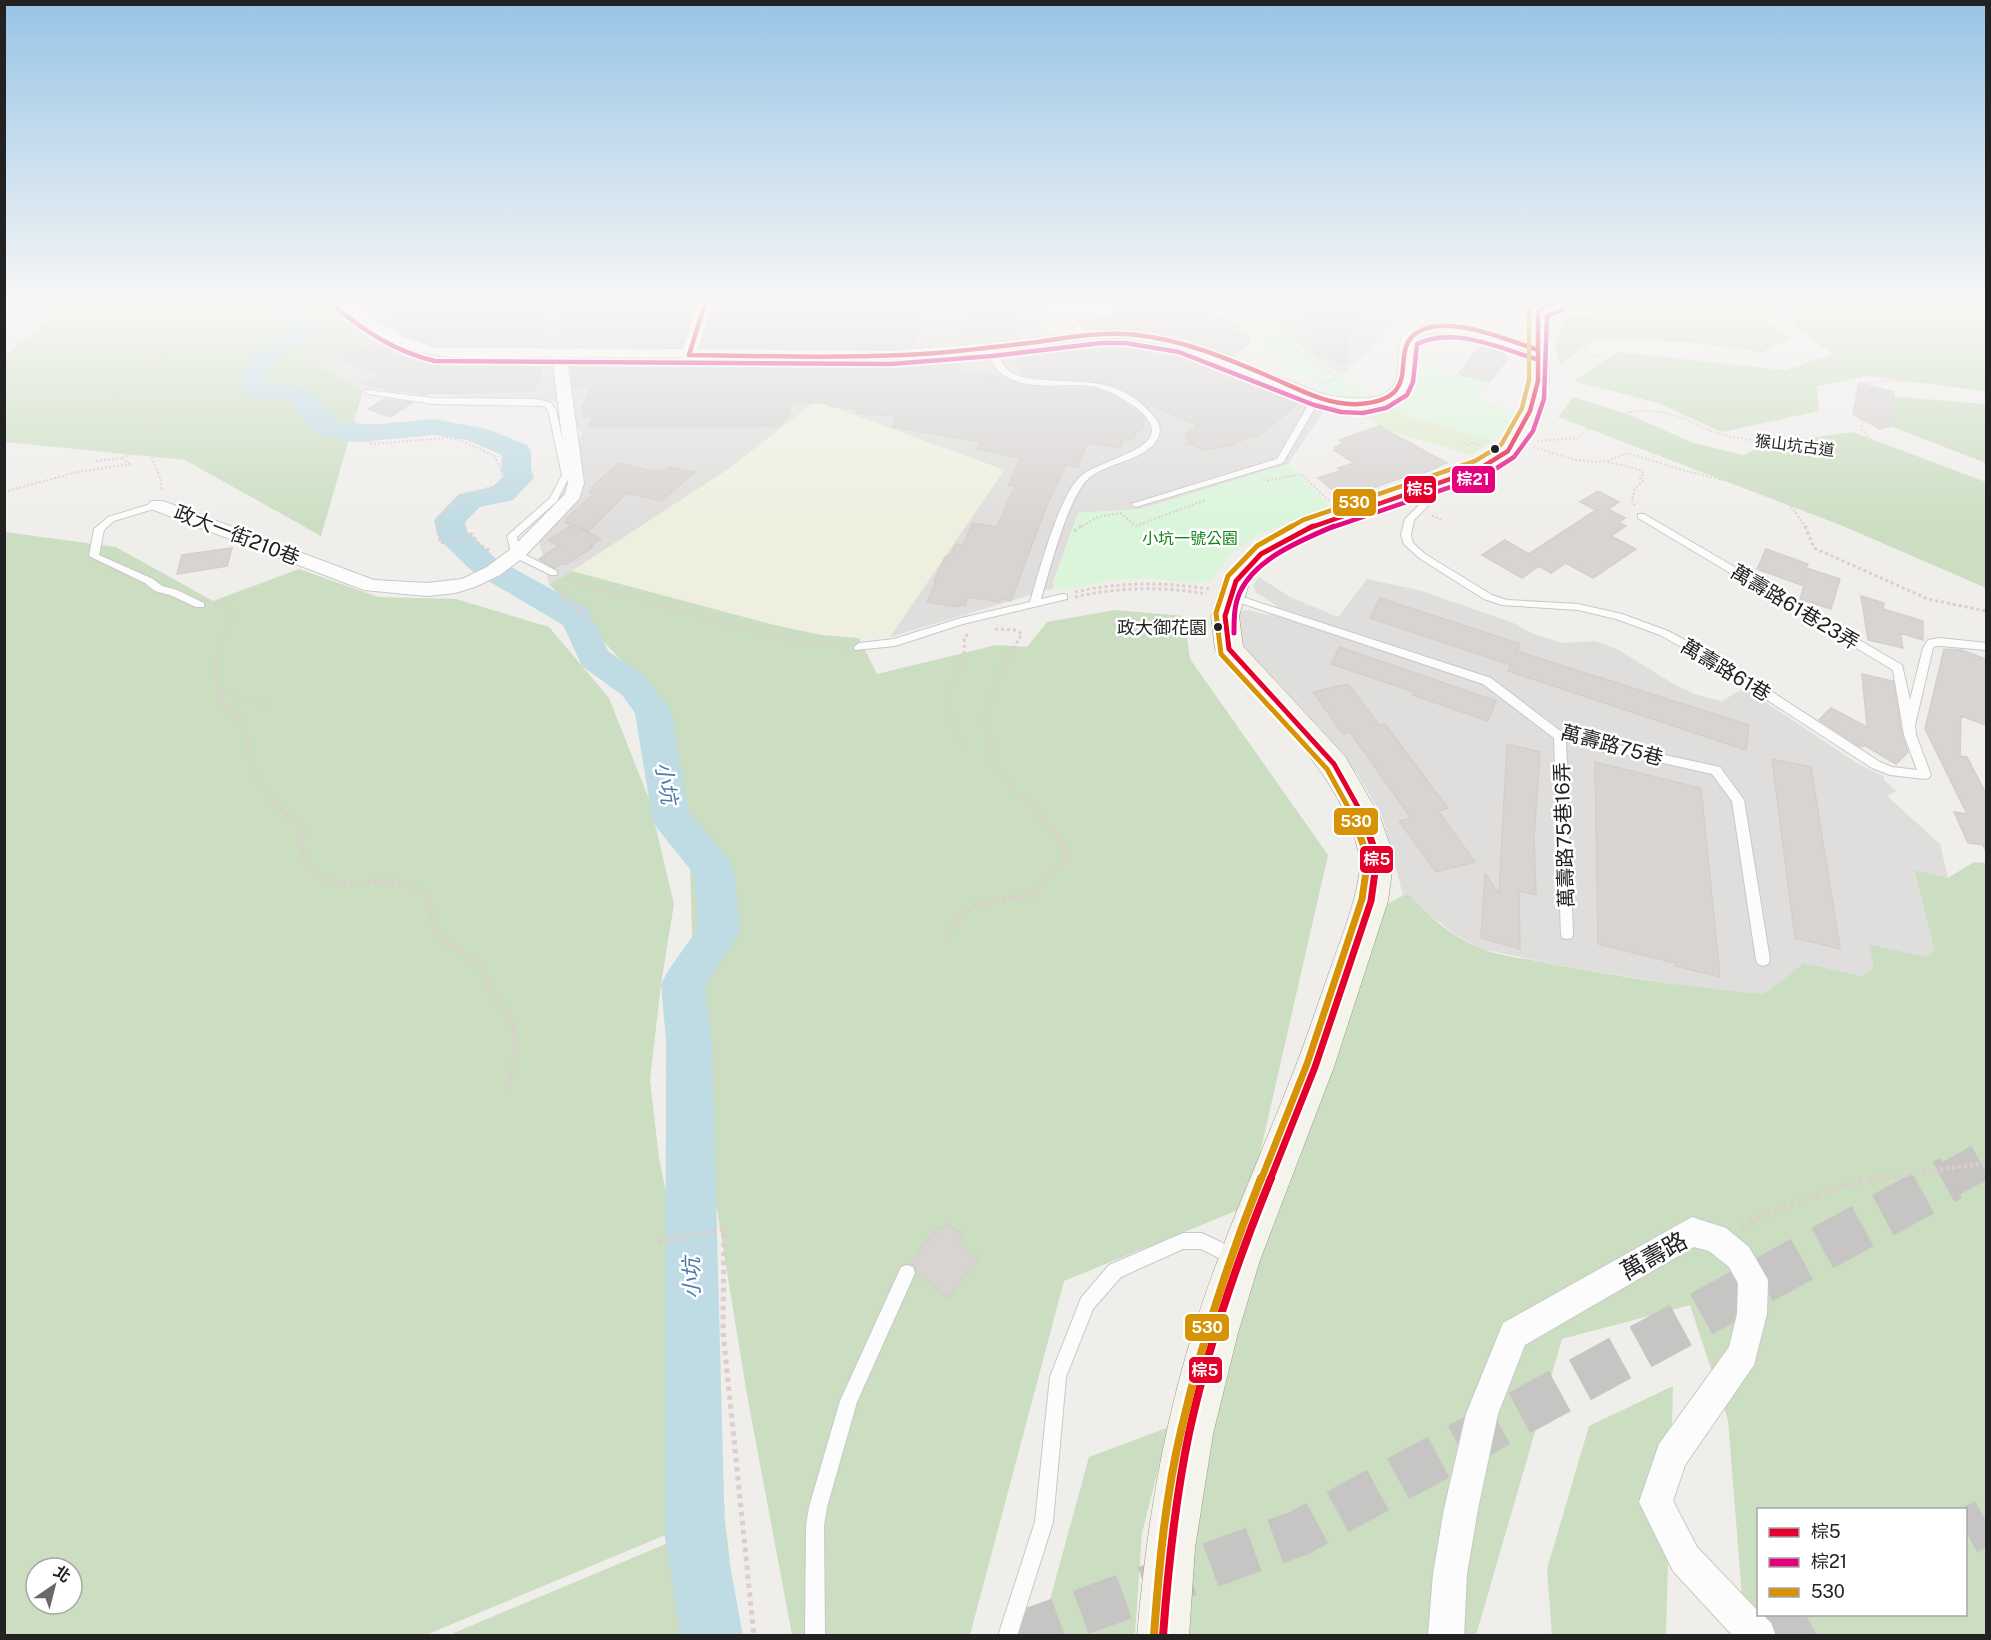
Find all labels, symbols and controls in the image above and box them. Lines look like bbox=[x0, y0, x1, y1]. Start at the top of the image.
street label: 猴山坑古道 bbox=[1754, 431, 1836, 460]
unlabelled marker bbox=[1489, 443, 1501, 455]
line badge: 棕21 bbox=[1451, 465, 1496, 494]
text: 棕21 bbox=[1456, 470, 1490, 489]
line badge: 棕5 bbox=[1403, 475, 1437, 504]
text: 棕5 bbox=[1407, 480, 1434, 499]
line badge: 530 bbox=[1332, 488, 1377, 517]
text: 530 bbox=[1338, 493, 1370, 512]
street label: 政大一街210巷 bbox=[171, 500, 303, 570]
park label: 小坑一號公園 bbox=[1142, 529, 1238, 548]
street label: 萬壽路61巷23弄 bbox=[1727, 559, 1863, 655]
place label: 政大御花園 bbox=[1117, 617, 1207, 638]
marker: 政大御花園 bbox=[1212, 621, 1224, 633]
street label: 萬壽路61巷 bbox=[1677, 634, 1775, 706]
street label: 萬壽路75巷 bbox=[1558, 720, 1666, 770]
water label: 小坑 bbox=[651, 760, 683, 809]
street label: 萬壽路75巷16弄 bbox=[1549, 762, 1579, 908]
line badge: 530 bbox=[1333, 807, 1379, 836]
text: 530 bbox=[1340, 812, 1372, 831]
line badge: 棕5 bbox=[1359, 845, 1394, 874]
text: 棕5 bbox=[1364, 850, 1391, 869]
street label: 萬壽路 bbox=[1615, 1225, 1692, 1285]
water label: 小坑 bbox=[679, 1254, 704, 1299]
line badge: 530 bbox=[1184, 1313, 1230, 1342]
text: 530 bbox=[1191, 1318, 1223, 1337]
line badge: 棕5 bbox=[1188, 1356, 1223, 1384]
text: 棕5 bbox=[1192, 1361, 1219, 1380]
legend bbox=[1757, 1508, 1967, 1616]
text: 棕5 bbox=[1811, 1521, 1841, 1542]
text: 棕21 bbox=[1811, 1551, 1847, 1572]
north arrow bbox=[24, 1556, 84, 1616]
text: 北 bbox=[50, 1562, 74, 1586]
text: 530 bbox=[1811, 1581, 1845, 1602]

